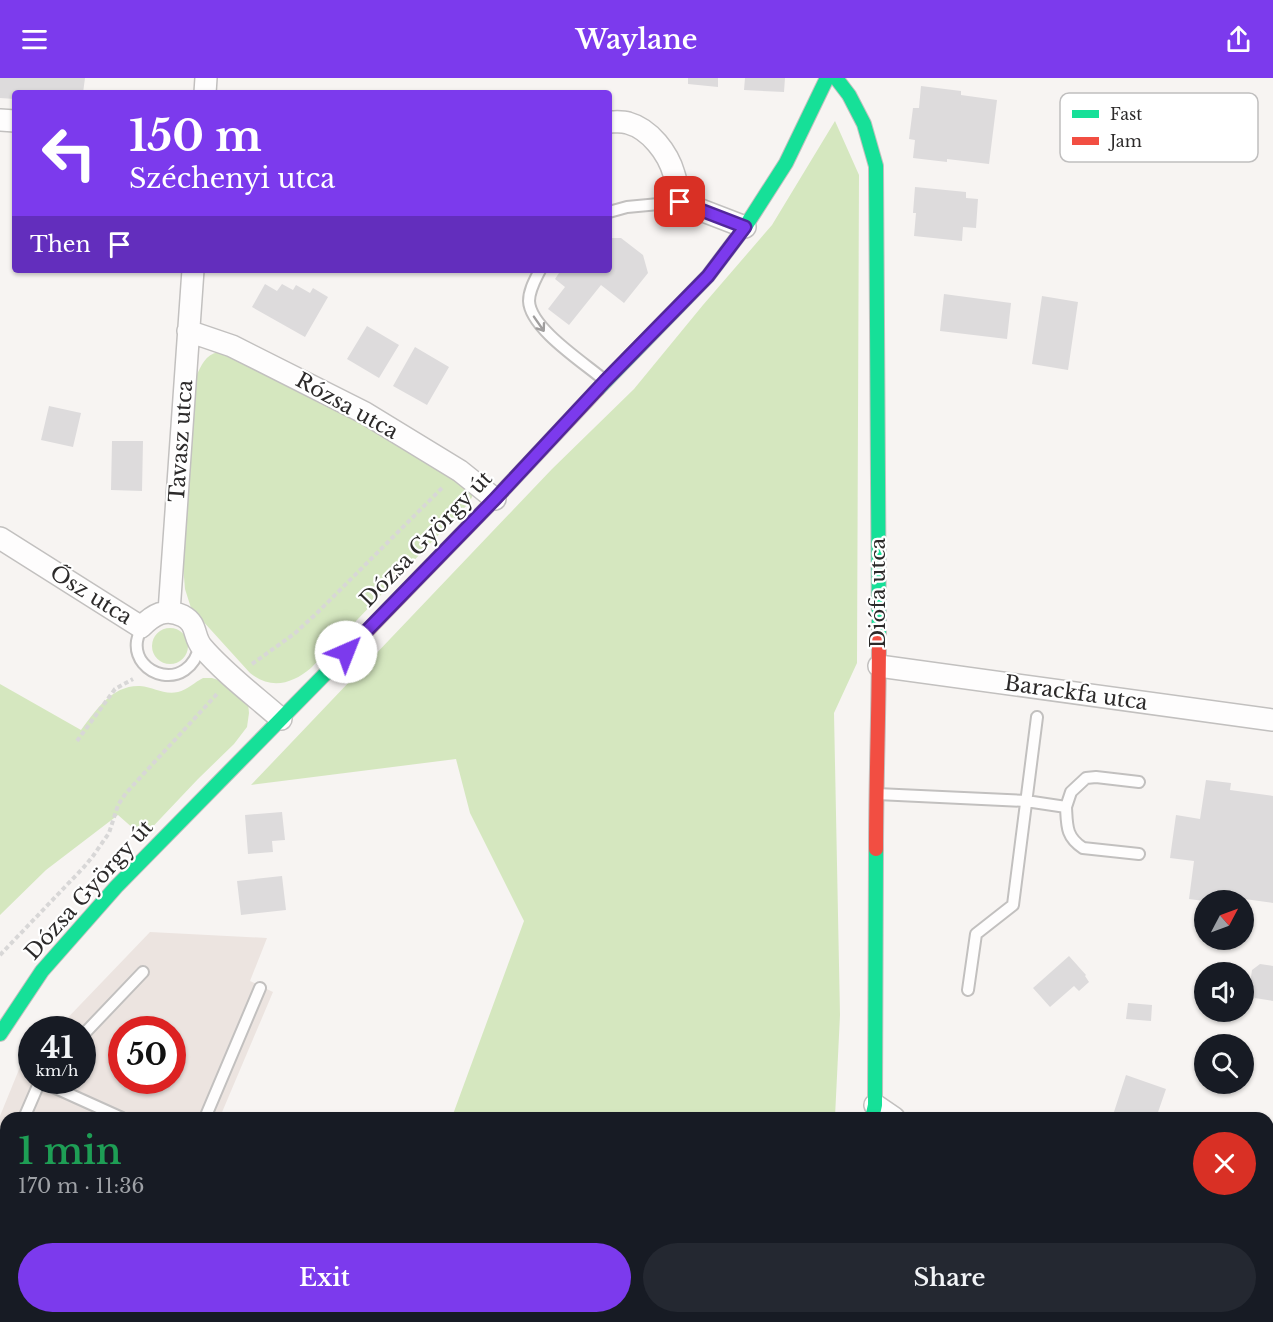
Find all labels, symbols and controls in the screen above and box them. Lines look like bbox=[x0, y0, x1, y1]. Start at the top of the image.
icon: menu bbox=[18, 23, 51, 56]
text: Waylane bbox=[576, 23, 697, 56]
icon: share bbox=[1222, 23, 1255, 56]
legend bbox=[1060, 93, 1258, 162]
text: Fast bbox=[1110, 104, 1142, 124]
text: 150 m bbox=[129, 110, 262, 162]
icon: left bbox=[30, 114, 108, 192]
text: Jam bbox=[1108, 131, 1142, 151]
text: Széchenyi utca bbox=[129, 162, 335, 195]
pin bbox=[654, 176, 705, 227]
icon: arrive bbox=[663, 185, 696, 218]
icon: arrive bbox=[103, 228, 136, 261]
text: Then bbox=[30, 231, 91, 258]
one-way arrow bbox=[533, 315, 545, 331]
street label: Rózsa utca bbox=[291, 367, 403, 445]
street label: Tavasz utca bbox=[164, 379, 198, 503]
street label: Dózsa György út bbox=[354, 466, 498, 612]
street label: Diófa utca bbox=[865, 537, 891, 648]
street label: Ősz utca bbox=[45, 560, 137, 631]
position arrow bbox=[314, 620, 378, 684]
street label: Barackfa utca bbox=[1003, 670, 1150, 716]
street label: Dózsa György út bbox=[19, 815, 159, 965]
north arrow bbox=[1194, 890, 1254, 950]
map controls bbox=[1194, 890, 1254, 1094]
button: sound bbox=[1194, 962, 1254, 1022]
speed limit sign: 50 bbox=[108, 1016, 186, 1094]
text: 41 bbox=[41, 1029, 74, 1066]
button: search bbox=[1194, 1034, 1254, 1094]
text: km/h bbox=[36, 1061, 78, 1080]
text: 1 min bbox=[18, 1129, 122, 1174]
button: close bbox=[1193, 1132, 1256, 1195]
text: 170 m · 11:36 bbox=[18, 1174, 144, 1198]
button: Exit bbox=[18, 1243, 631, 1312]
button: Share bbox=[643, 1243, 1256, 1312]

